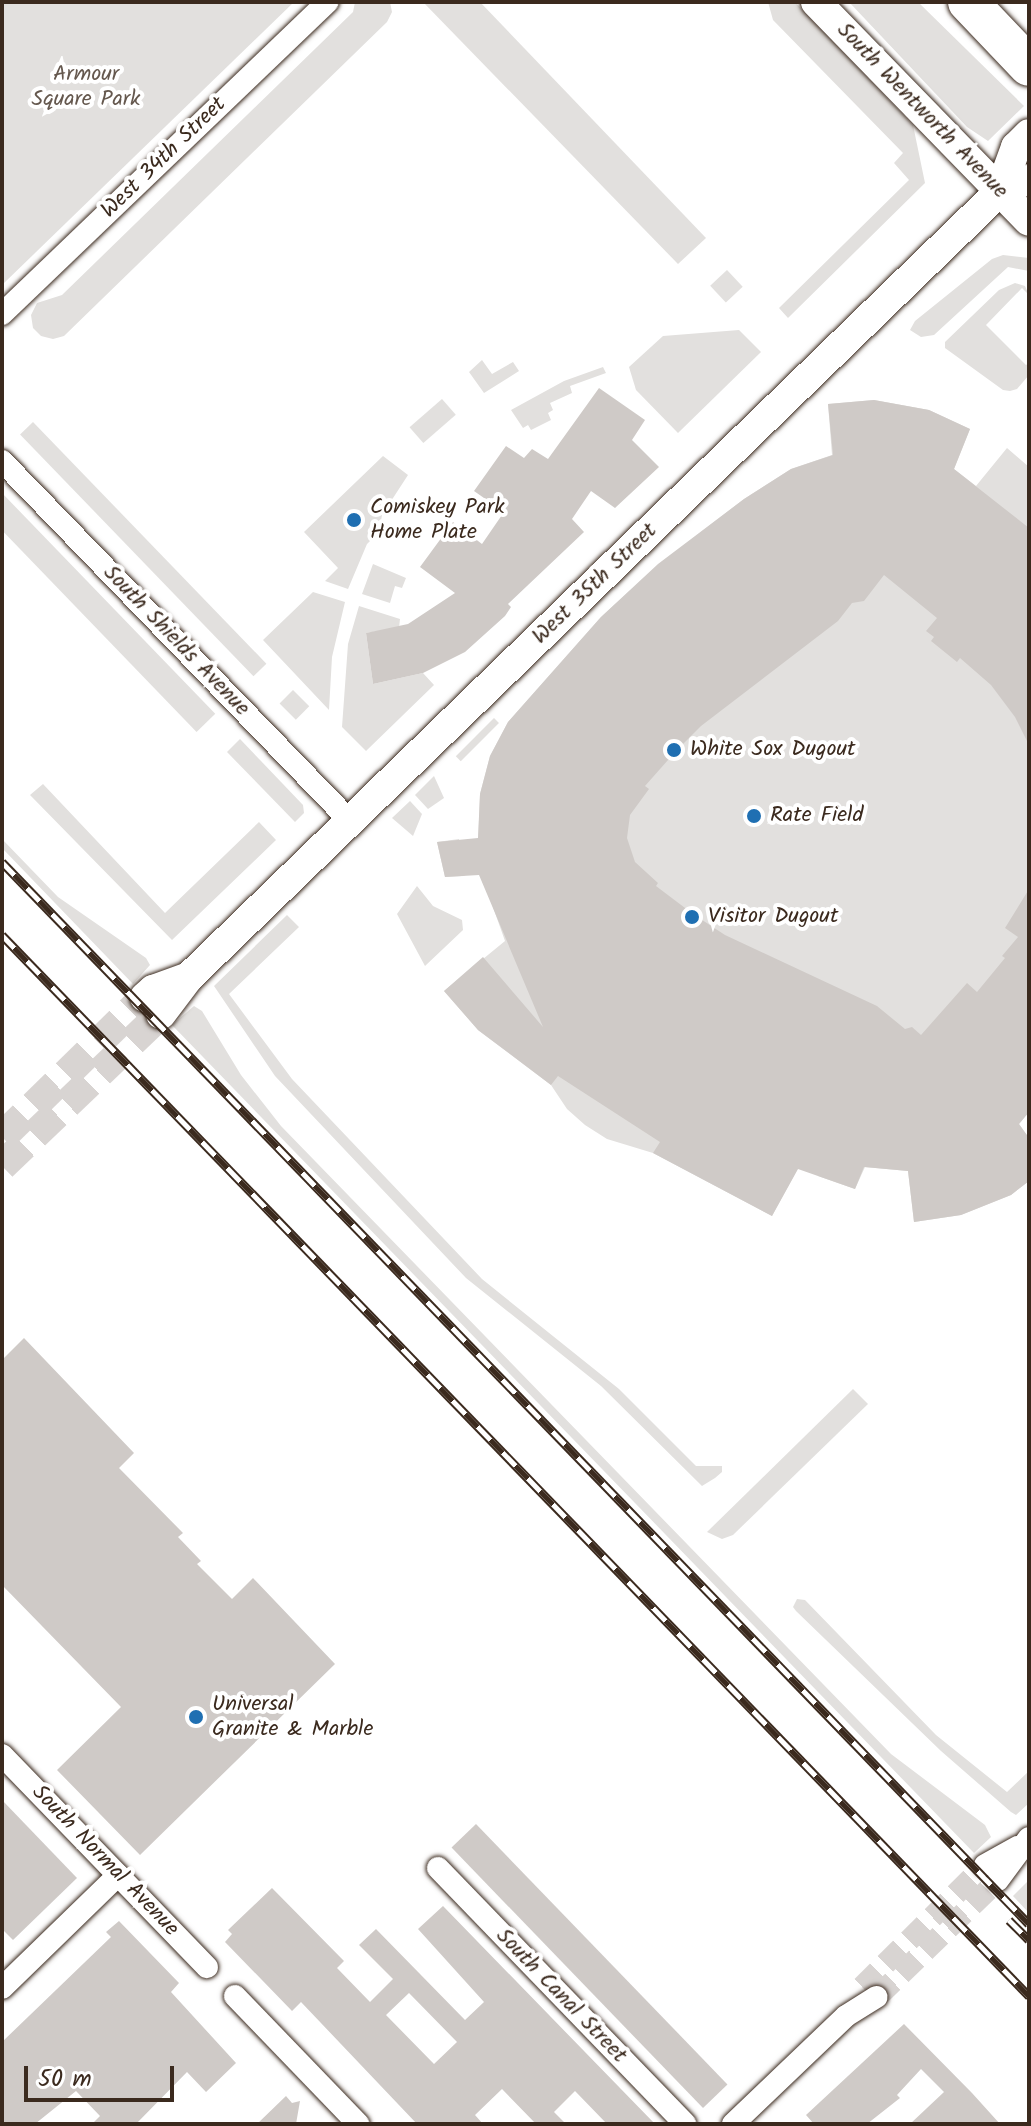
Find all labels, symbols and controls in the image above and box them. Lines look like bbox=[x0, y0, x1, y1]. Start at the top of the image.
street label: South Wentworth Avenue bbox=[831, 17, 1013, 205]
park label: Armour Square Park bbox=[32, 61, 140, 112]
street label: West 34th Street bbox=[96, 92, 232, 224]
place label: Comiskey Park Home Plate bbox=[370, 494, 504, 546]
marker: Comiskey Park Home Plate bbox=[345, 511, 363, 529]
street label: West 35th Street bbox=[527, 518, 663, 650]
street label: South Shields Avenue bbox=[97, 560, 255, 722]
place label: White Sox Dugout bbox=[690, 737, 856, 763]
marker: White Sox Dugout bbox=[665, 741, 683, 759]
place label: Rate Field bbox=[770, 803, 863, 829]
marker: Rate Field bbox=[745, 807, 763, 825]
place label: Visitor Dugout bbox=[708, 904, 838, 930]
marker: Visitor Dugout bbox=[683, 908, 701, 926]
place label: Universal Granite & Marble bbox=[212, 1691, 373, 1742]
marker: Universal Granite & Marble bbox=[187, 1708, 205, 1726]
street label: South Normal Avenue bbox=[26, 1780, 184, 1942]
street label: South Canal Street bbox=[490, 1923, 632, 2069]
scale bar bbox=[28, 2050, 178, 2100]
text: 50 m bbox=[38, 2060, 92, 2099]

